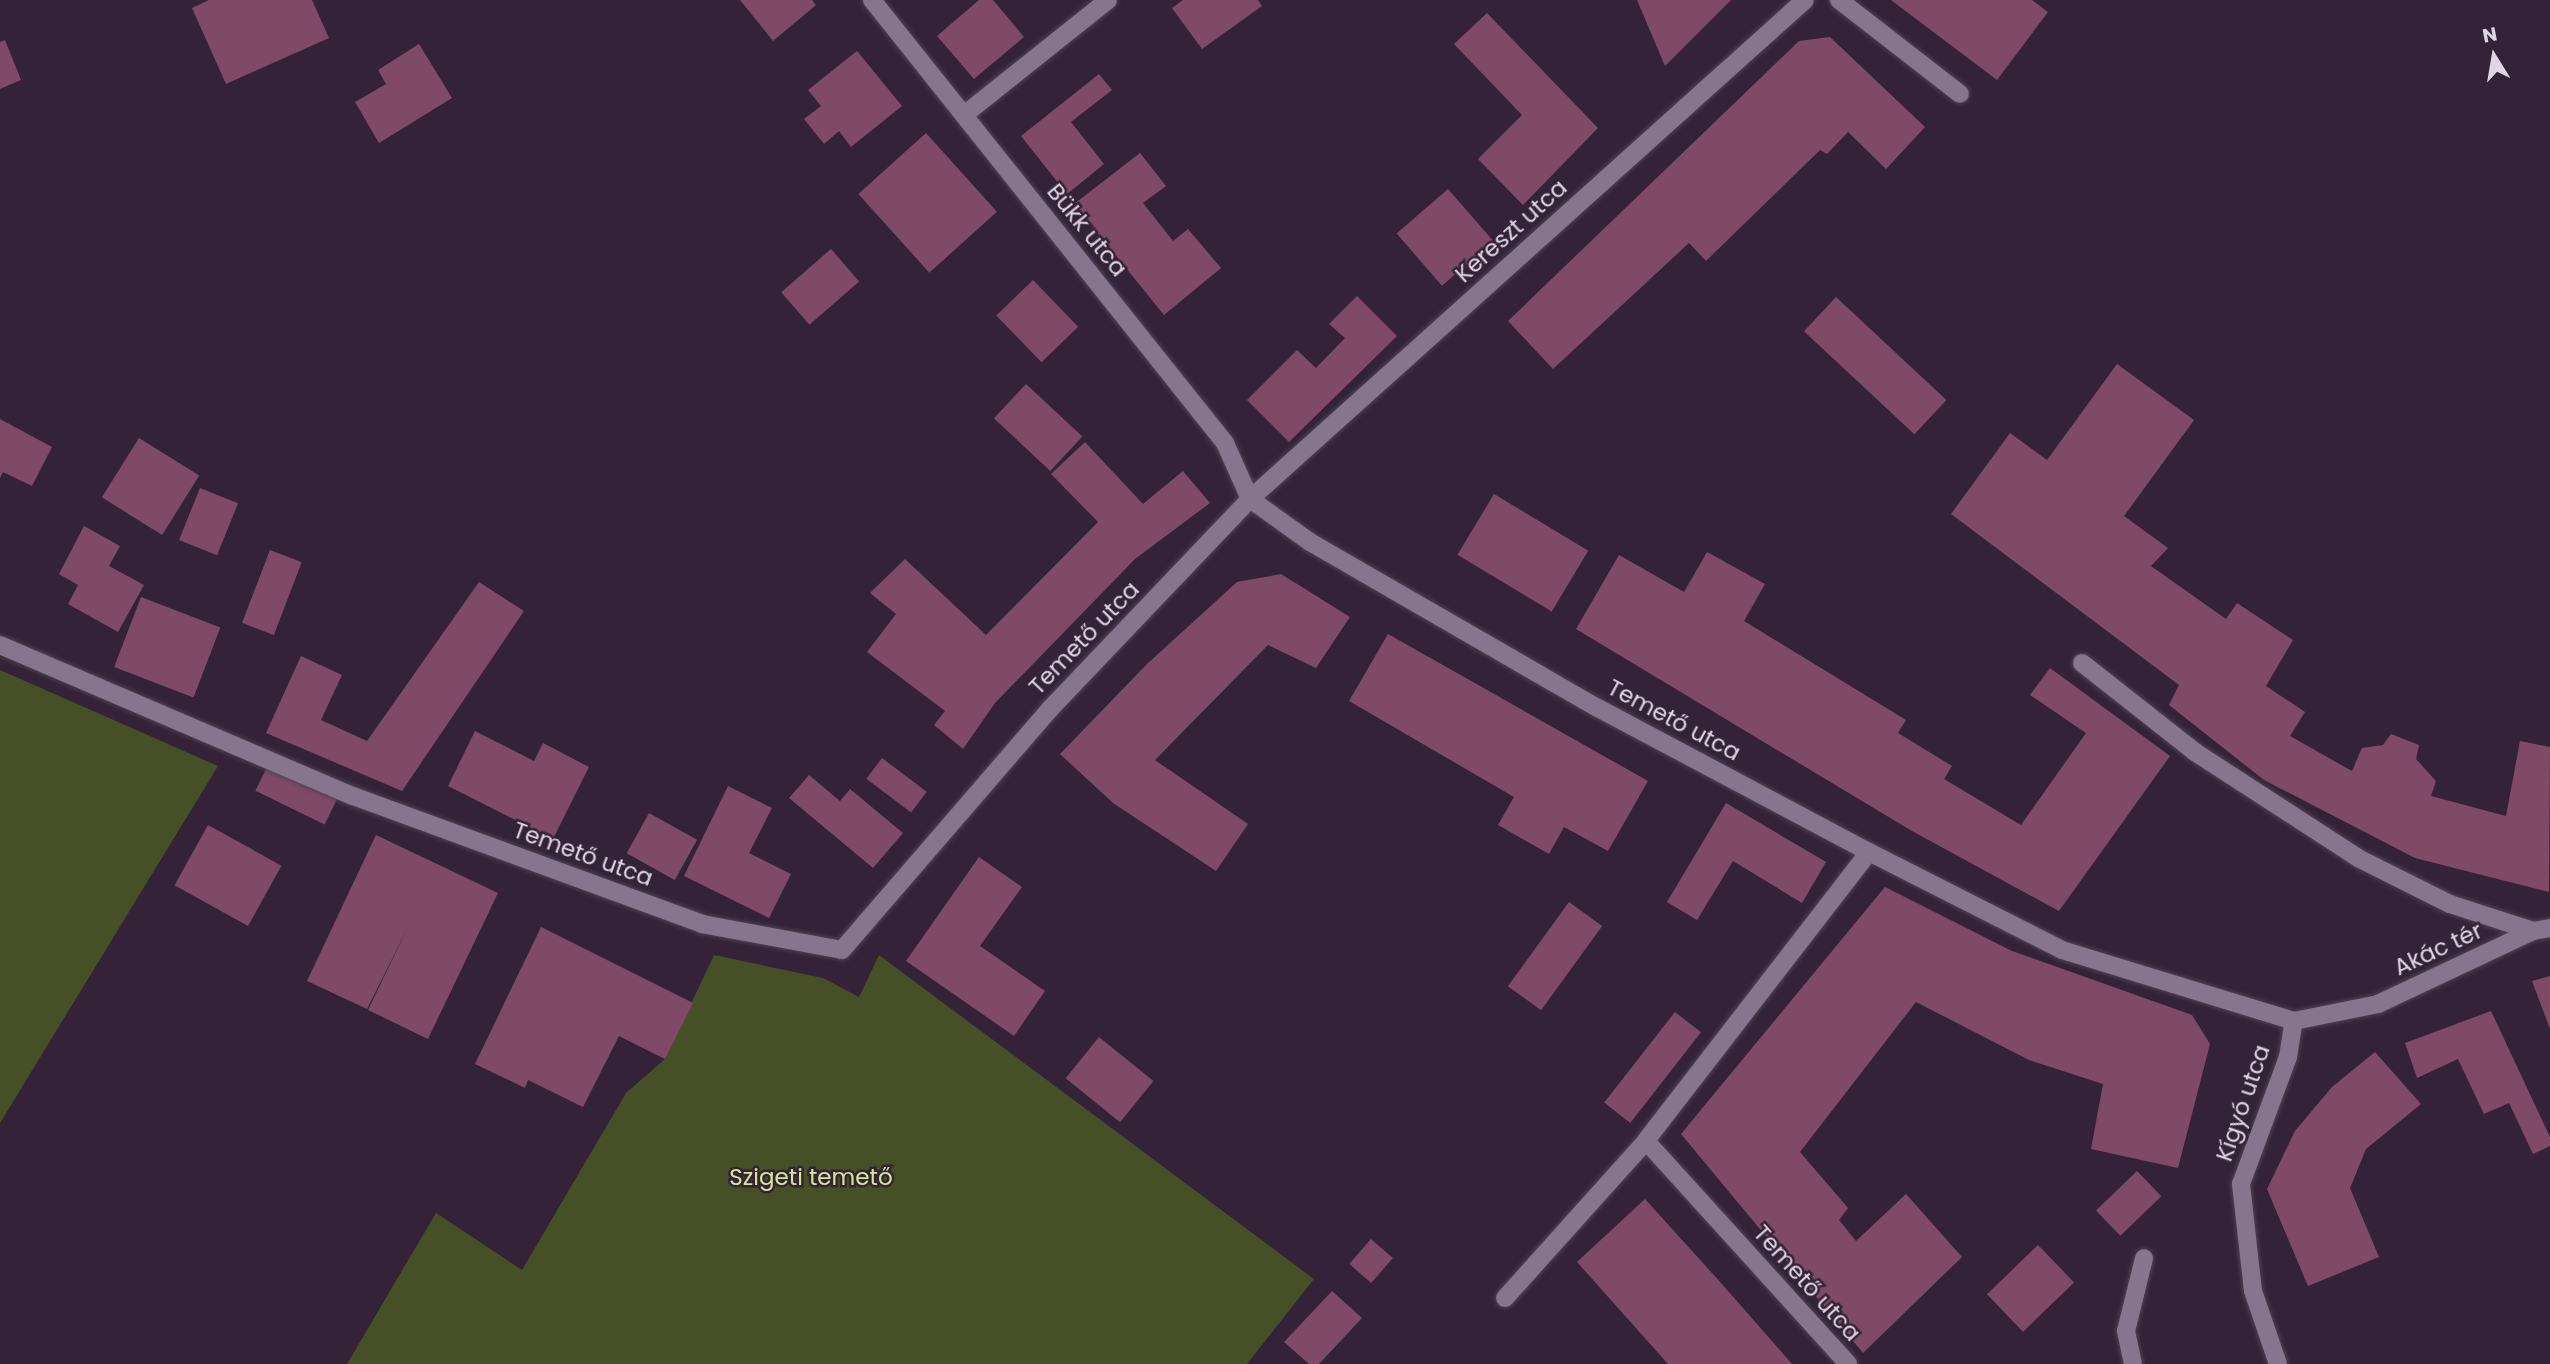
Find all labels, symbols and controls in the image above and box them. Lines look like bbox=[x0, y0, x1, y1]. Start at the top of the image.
text: N bbox=[2480, 20, 2499, 50]
north arrow bbox=[2459, 21, 2529, 91]
street label: Kereszt utca bbox=[1450, 174, 1572, 288]
street label: Bükk utca bbox=[1041, 178, 1133, 282]
street label: Temető utca bbox=[1023, 576, 1145, 700]
street label: Temető utca bbox=[1603, 673, 1745, 767]
street label: Temető utca bbox=[509, 816, 657, 892]
street label: Akác tér bbox=[2389, 917, 2487, 981]
street label: Kígyó utca bbox=[2210, 1041, 2276, 1165]
park label: Szigeti temető bbox=[729, 1163, 893, 1191]
street label: Temető utca bbox=[1748, 1219, 1866, 1347]

